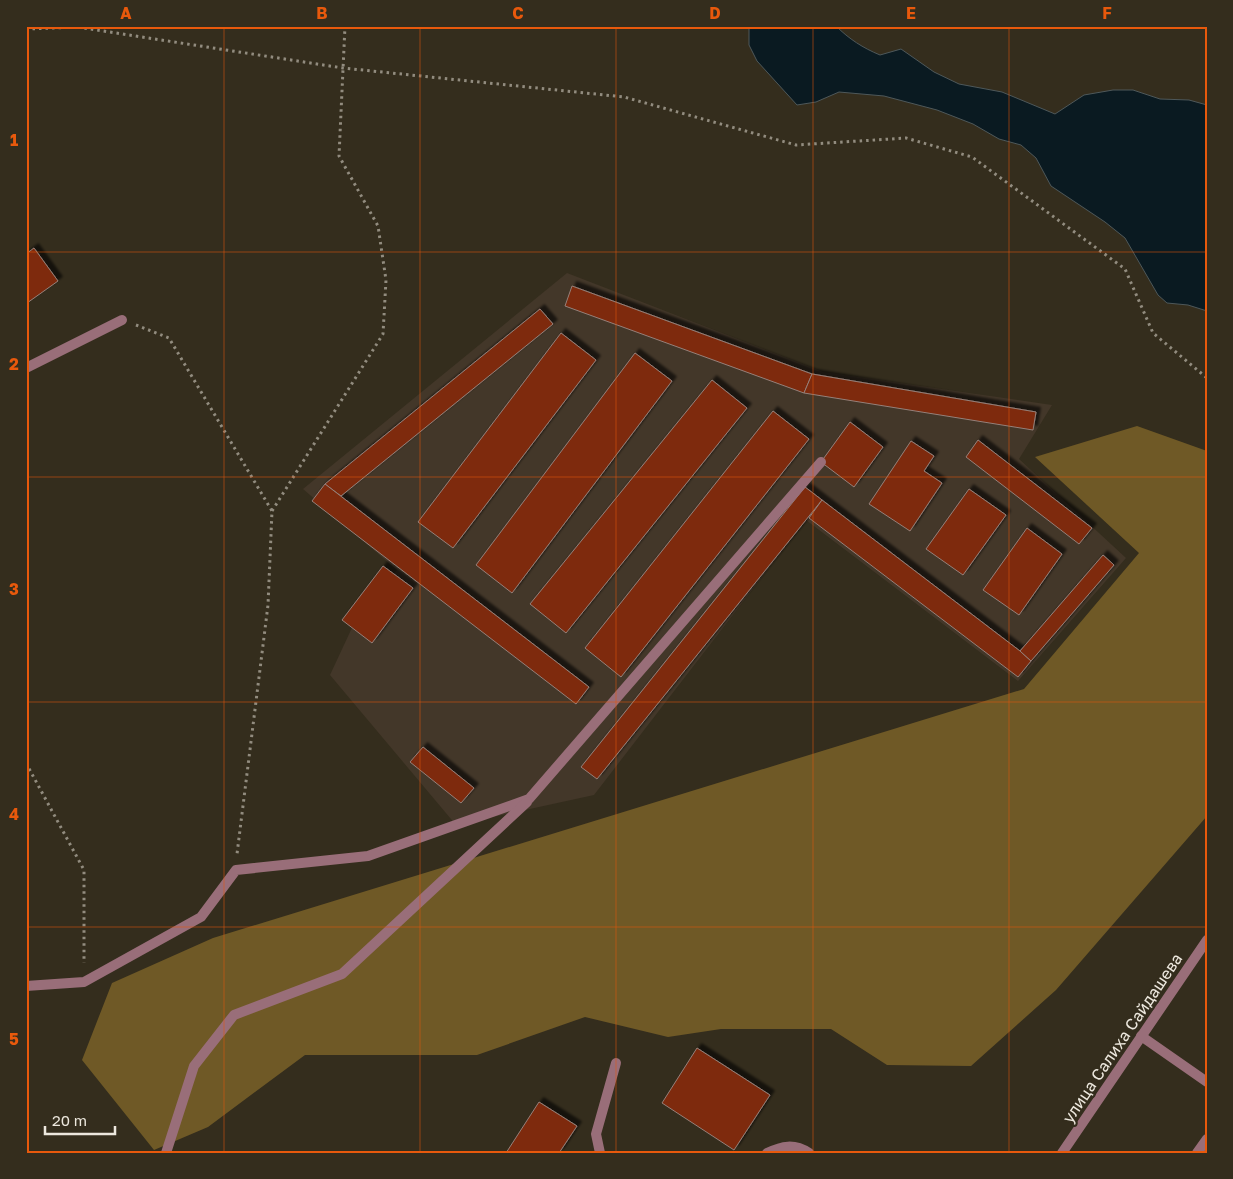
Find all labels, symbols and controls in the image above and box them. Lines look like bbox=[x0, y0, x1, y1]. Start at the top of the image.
text: A bbox=[120, 3, 132, 23]
text: B bbox=[316, 3, 328, 23]
text: C bbox=[512, 3, 524, 23]
text: D bbox=[709, 3, 721, 23]
text: E bbox=[906, 3, 916, 23]
text: F bbox=[1102, 3, 1112, 23]
text: 1 bbox=[10, 130, 18, 150]
text: 2 bbox=[9, 354, 19, 374]
text: 3 bbox=[9, 579, 19, 599]
text: 4 bbox=[9, 804, 19, 824]
street label: улица Салиха Сайдашева bbox=[1058, 949, 1186, 1127]
text: 5 bbox=[9, 1029, 19, 1049]
scale bar bbox=[45, 1104, 115, 1136]
text: 20 m bbox=[52, 1111, 87, 1129]

